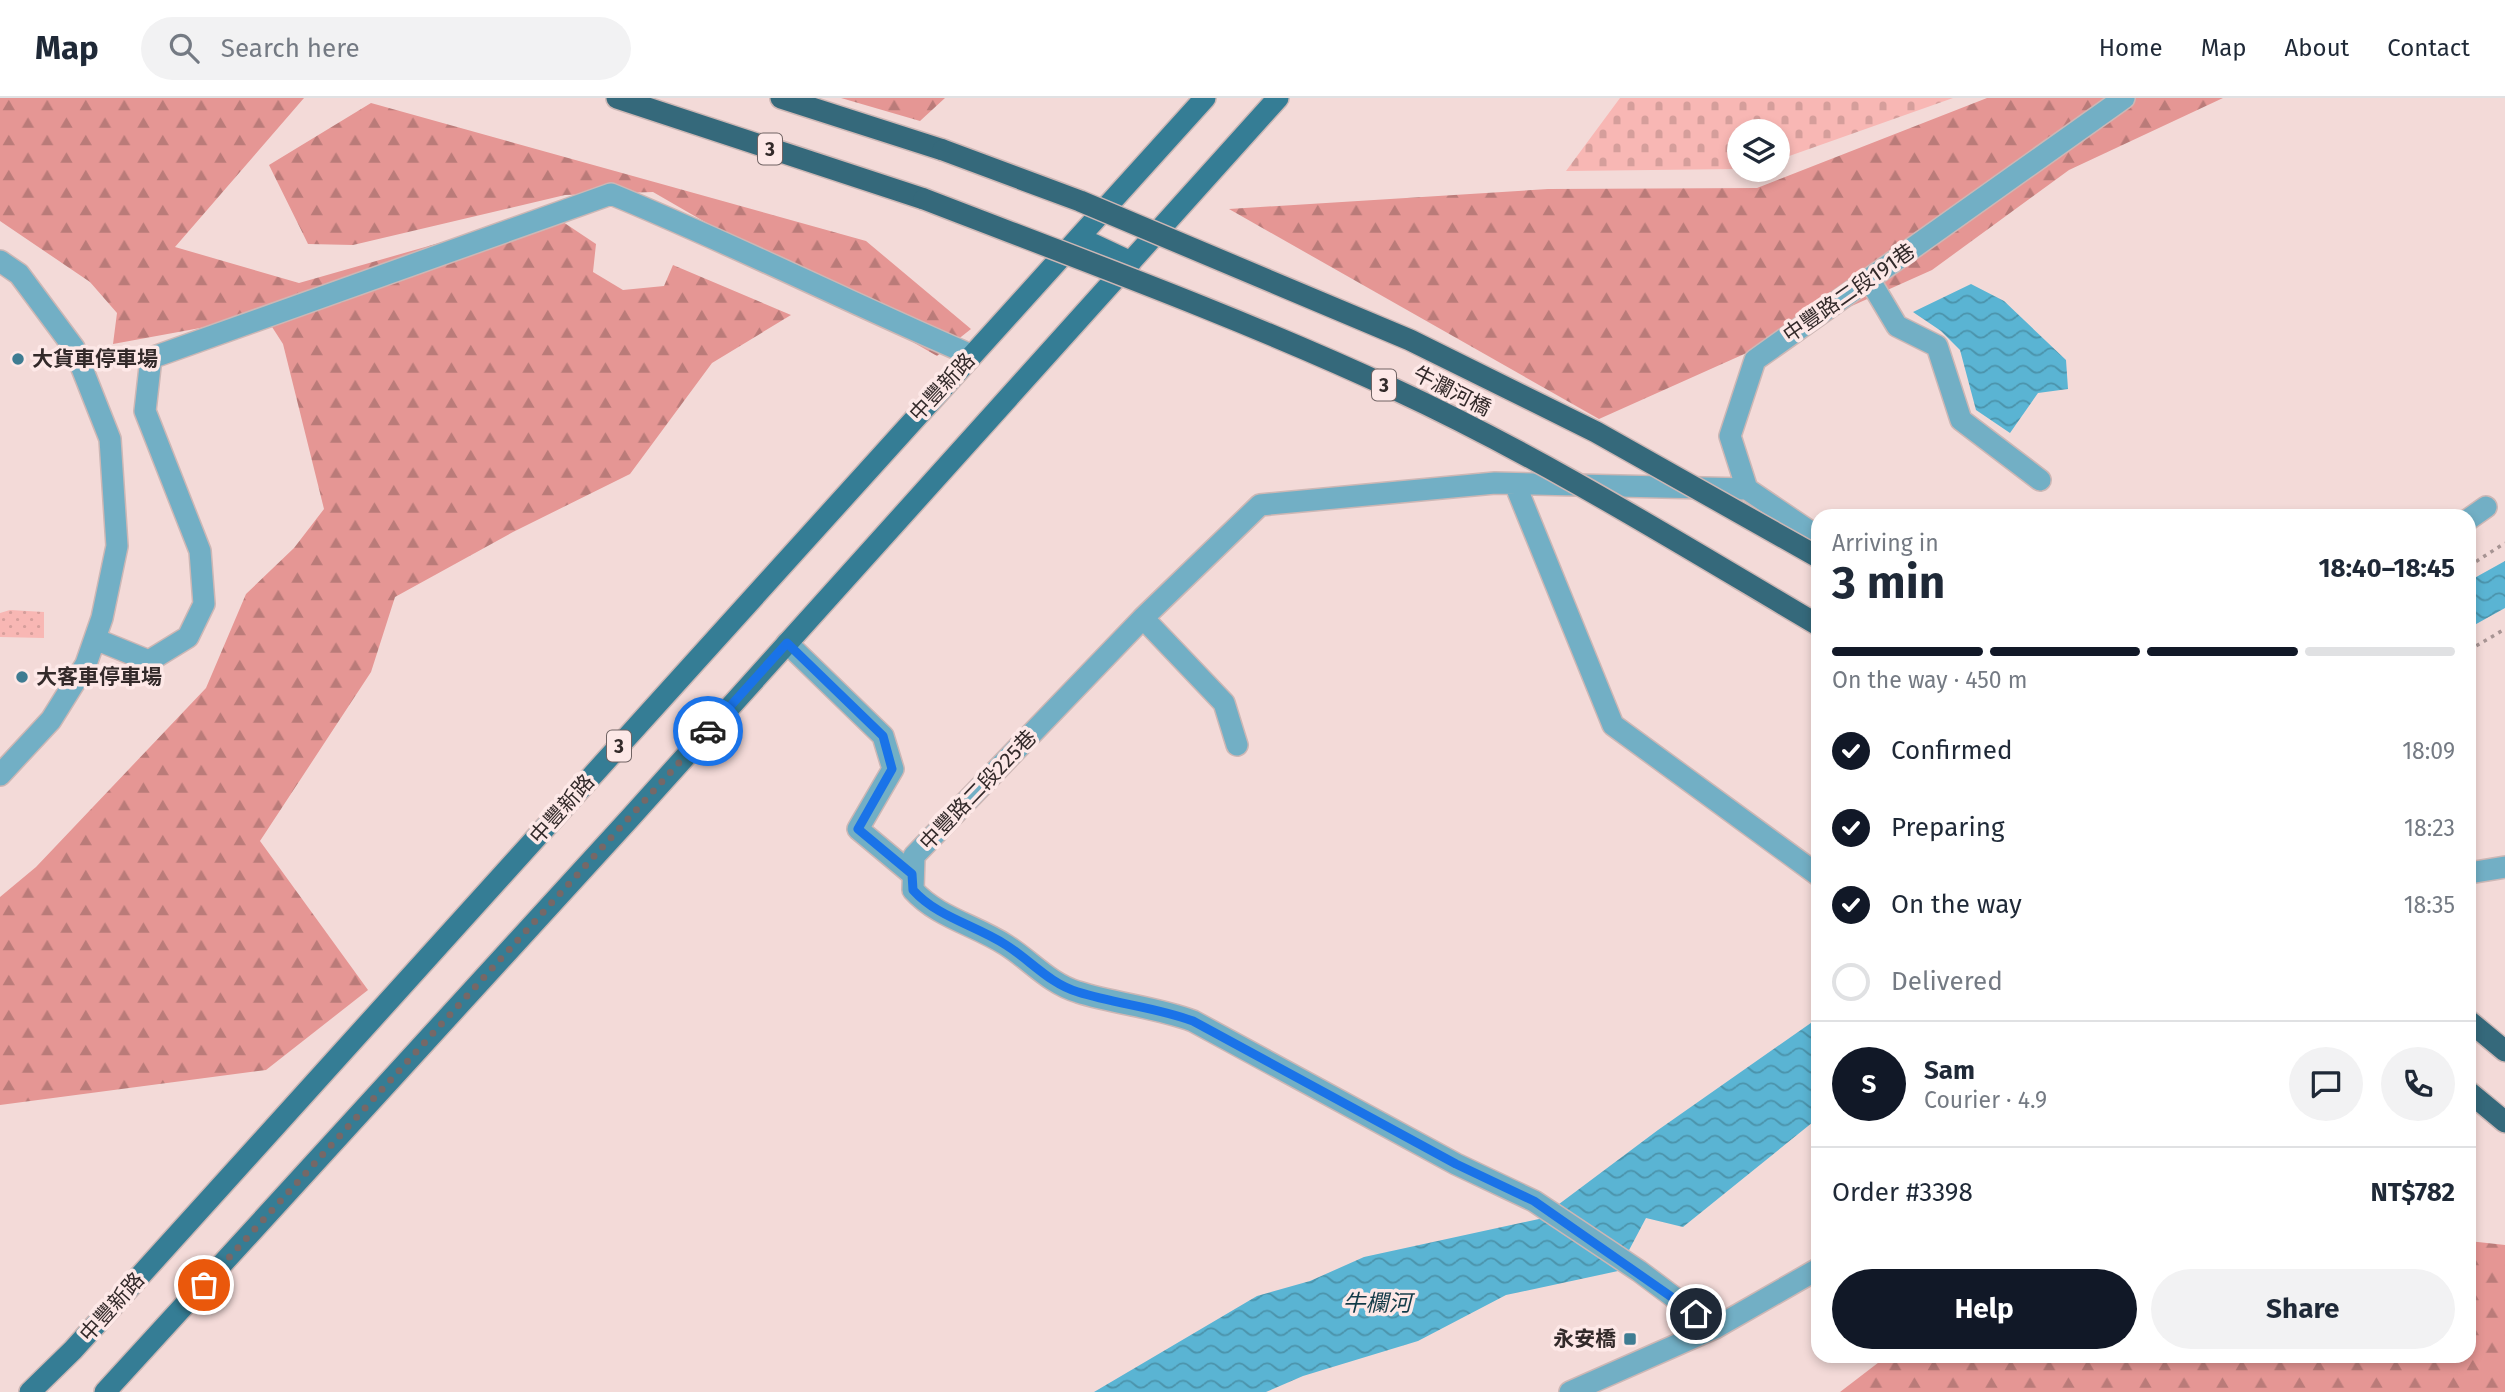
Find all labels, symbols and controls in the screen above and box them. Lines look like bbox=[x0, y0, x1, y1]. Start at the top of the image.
search box bbox=[141, 17, 631, 80]
text: Map bbox=[35, 28, 99, 68]
icon: search bbox=[165, 29, 203, 67]
text: Search here bbox=[221, 33, 360, 64]
text: Home bbox=[2099, 34, 2163, 62]
text: Map bbox=[2201, 34, 2247, 62]
text: About bbox=[2285, 34, 2349, 62]
text: Contact bbox=[2387, 34, 2470, 62]
map controls bbox=[1727, 119, 1790, 182]
button: layers bbox=[1727, 119, 1790, 182]
road number: 3 bbox=[758, 134, 782, 164]
street label: 中豐路二段191巷 bbox=[1778, 238, 1920, 348]
place label: 大貨車停車場 bbox=[32, 346, 158, 372]
street label: 中豐新路 bbox=[904, 347, 980, 427]
marker: 大貨車停車場 bbox=[10, 351, 26, 367]
street label: 牛瀾河橋 bbox=[1409, 360, 1495, 422]
road number: 3 bbox=[1372, 370, 1396, 400]
text: Arriving in bbox=[1832, 529, 1939, 557]
text: 18:40–18:45 bbox=[2318, 553, 2455, 584]
text: 3 min bbox=[1832, 555, 1945, 610]
place label: 大客車停車場 bbox=[36, 664, 162, 690]
text: On the way · 450 m bbox=[1832, 666, 2027, 694]
marker: 大客車停車場 bbox=[14, 669, 30, 685]
courier bbox=[673, 696, 743, 766]
icon: car bbox=[689, 712, 727, 750]
street label: 中豐路二段225巷 bbox=[914, 724, 1042, 856]
road number: 3 bbox=[607, 730, 631, 762]
icon: check bbox=[1832, 732, 1870, 770]
text: Confirmed bbox=[1891, 735, 2012, 766]
text: 18:09 bbox=[2402, 737, 2455, 765]
street label: 中豐新路 bbox=[524, 769, 600, 849]
icon: check bbox=[1832, 809, 1870, 847]
text: Preparing bbox=[1891, 812, 2004, 843]
text: 18:23 bbox=[2404, 814, 2455, 842]
icon: check bbox=[1832, 886, 1870, 924]
text: On the way bbox=[1891, 889, 2022, 920]
text: 18:35 bbox=[2404, 891, 2455, 919]
text: Delivered bbox=[1891, 966, 2003, 997]
button: chat bbox=[2289, 1047, 2363, 1121]
button: phone bbox=[2381, 1047, 2455, 1121]
text: Sam bbox=[1924, 1055, 1975, 1086]
text: S bbox=[1862, 1069, 1876, 1100]
text: Courier · 4.9 bbox=[1924, 1086, 2047, 1114]
text: Order #3398 bbox=[1832, 1177, 1973, 1208]
text: NT$782 bbox=[2370, 1177, 2455, 1208]
pin bbox=[174, 1255, 234, 1315]
icon: bag bbox=[185, 1266, 223, 1304]
street label: 中豐新路 bbox=[74, 1267, 150, 1347]
button: Help bbox=[1832, 1269, 2137, 1349]
button: Share bbox=[2151, 1269, 2455, 1349]
pin bbox=[1666, 1284, 1726, 1344]
water label: 牛欄河 bbox=[1343, 1289, 1416, 1317]
icon: home bbox=[1677, 1295, 1715, 1333]
place label: 永安橋 bbox=[1553, 1326, 1616, 1352]
marker: 永安橋 bbox=[1622, 1331, 1638, 1347]

